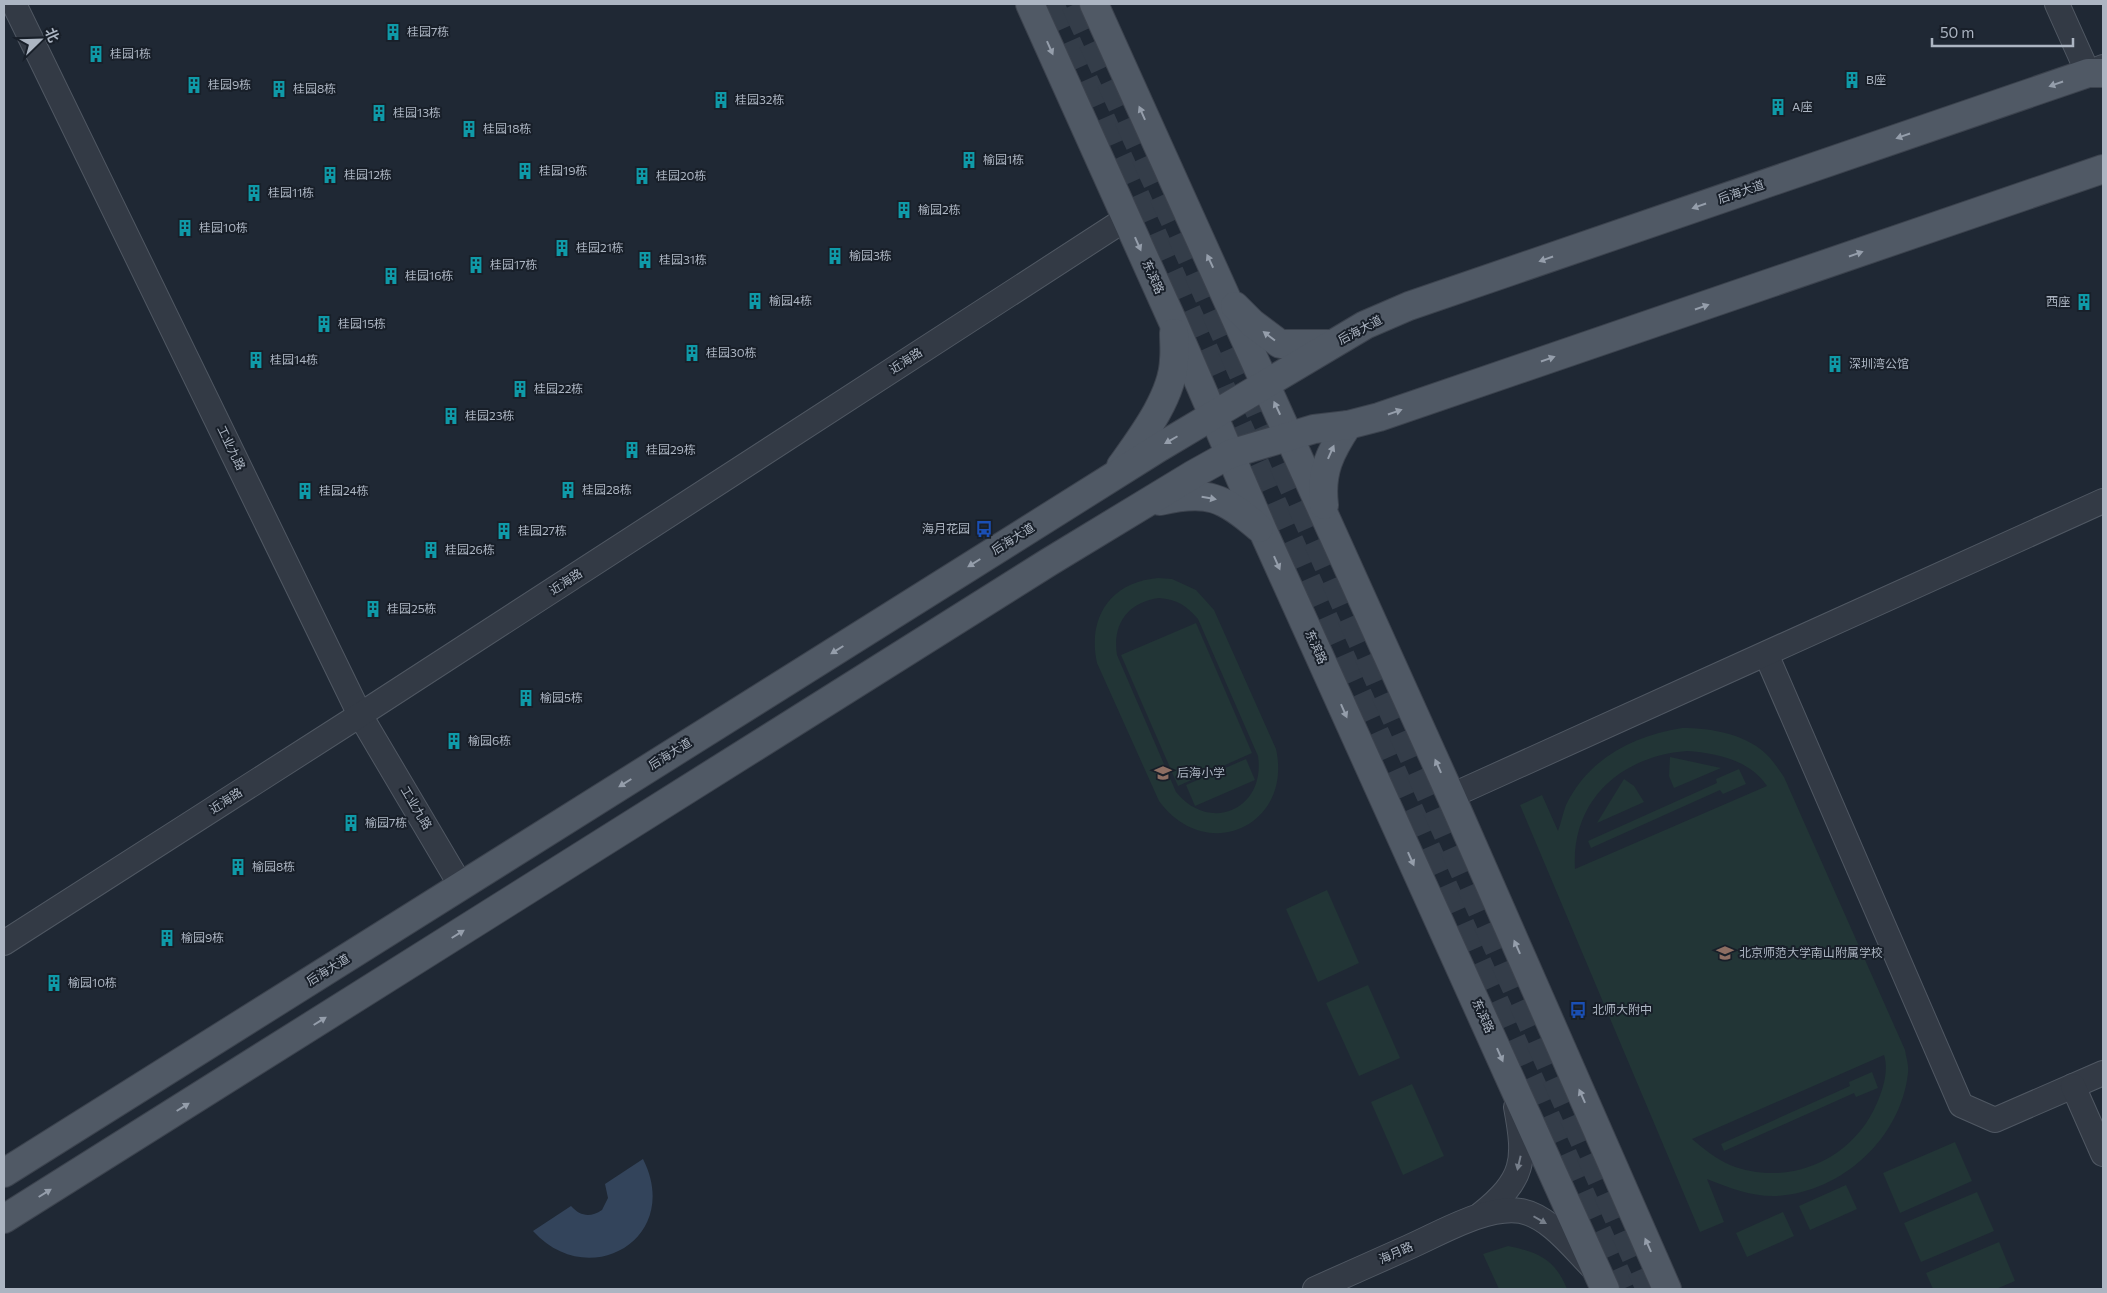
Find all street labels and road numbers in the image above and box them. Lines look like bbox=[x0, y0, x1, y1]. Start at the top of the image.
street label: 后海大道 bbox=[1716, 177, 1766, 205]
street label: 东滨路 bbox=[1140, 257, 1168, 296]
street label: 后海大道 bbox=[1335, 312, 1384, 347]
street label: 近海路 bbox=[887, 344, 924, 376]
street label: 工业九路 bbox=[215, 423, 249, 472]
street label: 后海大道 bbox=[988, 519, 1037, 557]
street label: 近海路 bbox=[547, 565, 584, 597]
street label: 东滨路 bbox=[1303, 627, 1331, 666]
street label: 后海大道 bbox=[645, 734, 694, 772]
street label: 工业九路 bbox=[398, 783, 435, 832]
street label: 近海路 bbox=[207, 784, 244, 816]
street label: 后海大道 bbox=[303, 950, 352, 988]
street label: 东滨路 bbox=[1470, 996, 1498, 1035]
street label: 海月路 bbox=[1376, 1238, 1415, 1266]

